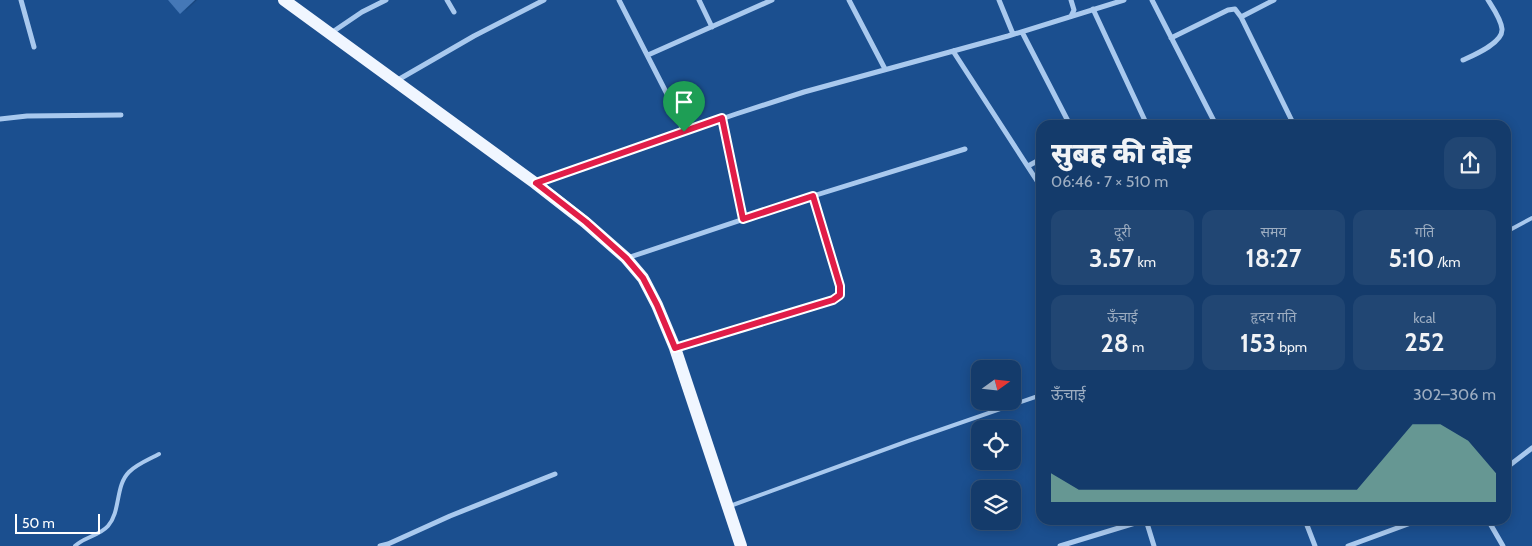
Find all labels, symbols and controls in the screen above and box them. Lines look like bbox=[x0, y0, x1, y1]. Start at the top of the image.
pin bbox=[663, 81, 705, 132]
icon: arrive bbox=[670, 88, 698, 116]
text: सुबह की दौड़ bbox=[1051, 136, 1192, 170]
button: share bbox=[1444, 137, 1496, 189]
text: 06:46 · 7 × 510 m bbox=[1051, 172, 1168, 191]
text: दूरी bbox=[1114, 223, 1131, 241]
text: समय bbox=[1261, 223, 1286, 241]
text: गति bbox=[1415, 223, 1434, 241]
text: 3.57 bbox=[1089, 243, 1134, 273]
text: 18:27 bbox=[1246, 243, 1301, 273]
text: 5:10 bbox=[1388, 243, 1434, 273]
text: km bbox=[1134, 253, 1156, 271]
text: /km bbox=[1434, 253, 1461, 271]
text: ऊँचाई bbox=[1107, 308, 1138, 326]
text: हृदय गति bbox=[1251, 308, 1296, 326]
text: kcal bbox=[1413, 309, 1436, 327]
text: 252 bbox=[1405, 327, 1444, 357]
text: 28 bbox=[1101, 328, 1129, 358]
text: 153 bbox=[1240, 328, 1276, 358]
text: m bbox=[1129, 338, 1144, 356]
text: bpm bbox=[1276, 338, 1307, 356]
north arrow bbox=[971, 360, 1021, 410]
map controls bbox=[971, 360, 1021, 530]
text: ऊँचाई bbox=[1051, 385, 1086, 404]
text: 302–306 m bbox=[1413, 385, 1496, 404]
button: locate bbox=[971, 420, 1021, 470]
button: layers bbox=[971, 480, 1021, 530]
scale bar bbox=[15, 511, 100, 534]
text: 50 m bbox=[22, 514, 55, 532]

